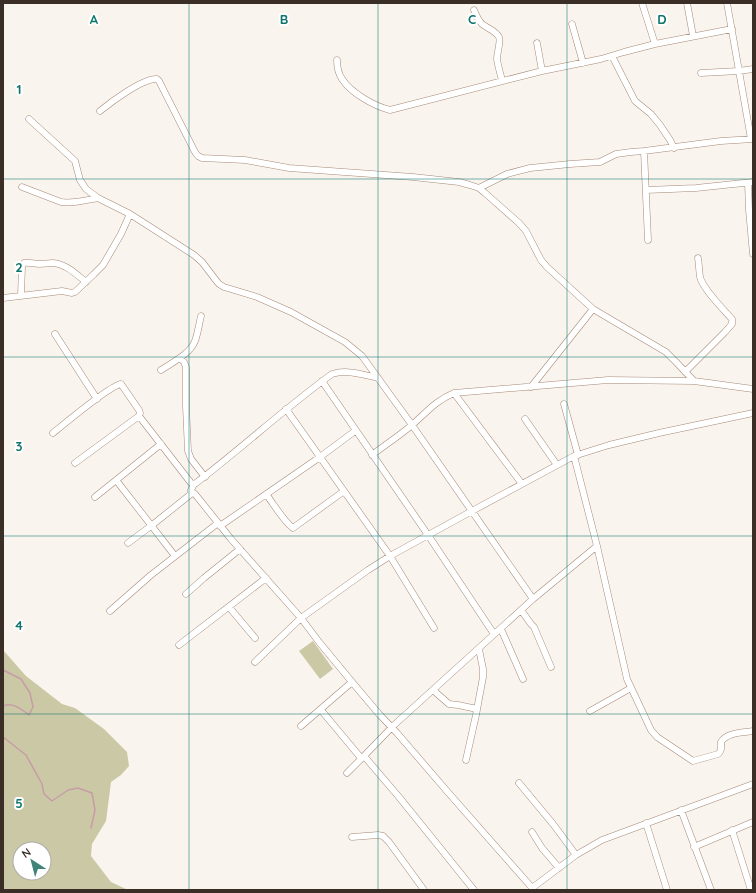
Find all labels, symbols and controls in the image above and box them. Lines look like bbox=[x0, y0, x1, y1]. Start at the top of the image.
text: A bbox=[90, 11, 99, 27]
text: B bbox=[280, 11, 288, 27]
text: C bbox=[468, 11, 476, 27]
text: D bbox=[657, 11, 667, 27]
text: 1 bbox=[16, 81, 22, 97]
text: 2 bbox=[15, 259, 23, 275]
text: 3 bbox=[16, 438, 23, 454]
text: 4 bbox=[15, 617, 23, 633]
text: 5 bbox=[15, 795, 23, 811]
north arrow bbox=[12, 841, 52, 881]
text: N bbox=[19, 845, 34, 861]

